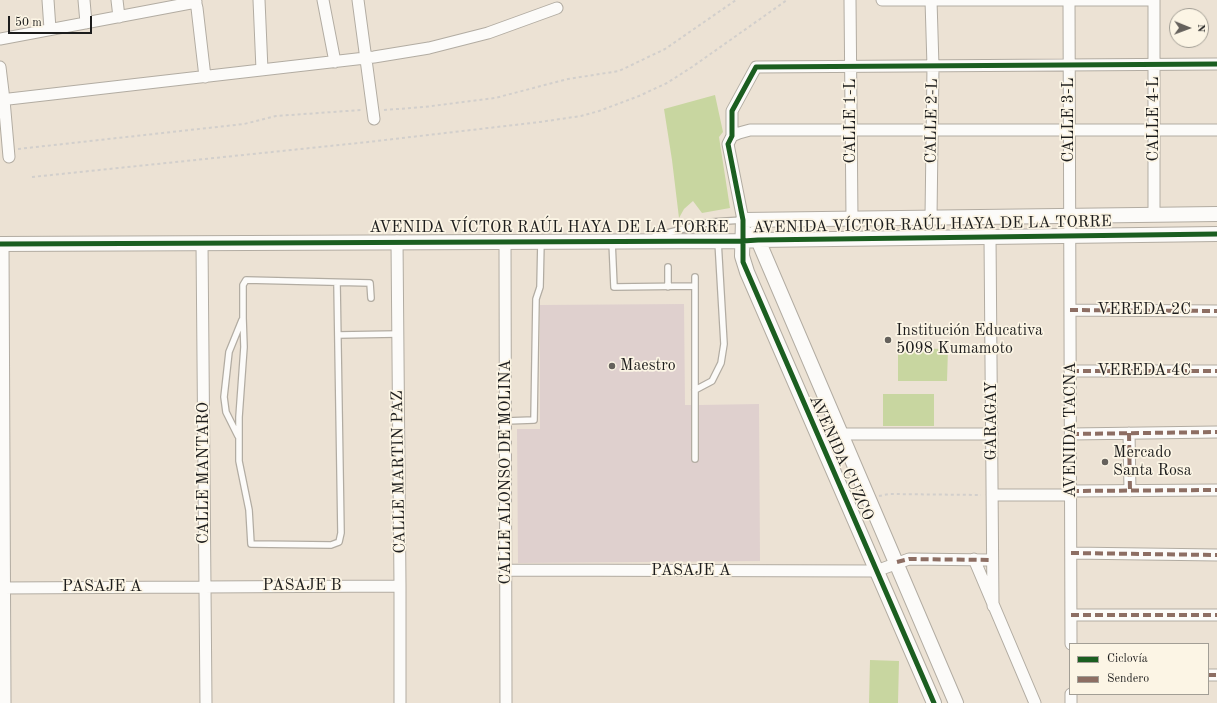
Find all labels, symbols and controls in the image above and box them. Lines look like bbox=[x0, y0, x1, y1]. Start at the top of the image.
scale bar bbox=[10, 8, 94, 34]
north arrow bbox=[1169, 8, 1209, 48]
text: 50 m bbox=[15, 17, 42, 29]
text: N bbox=[1195, 24, 1206, 32]
street label: CALLE 4-L bbox=[1144, 77, 1164, 161]
street label: CALLE 2-L bbox=[922, 78, 942, 164]
street label: CALLE 3-L bbox=[1059, 78, 1079, 162]
street label: CALLE 1-L bbox=[841, 79, 861, 163]
street label: AVENIDA VÍCTOR RAÚL HAYA DE LA TORRE bbox=[752, 212, 1112, 238]
street label: AVENIDA VÍCTOR RAÚL HAYA DE LA TORRE bbox=[369, 218, 729, 238]
street label: VEREDA 2C bbox=[1097, 300, 1191, 320]
place label: Institución Educativa 5098 Kumamoto bbox=[896, 321, 1043, 359]
marker: Institución Educativa 5098 Kumamoto bbox=[883, 335, 893, 345]
place label: Maestro bbox=[620, 356, 676, 376]
street label: CALLE ALONSO DE MOLINA bbox=[496, 360, 516, 584]
marker: Maestro bbox=[607, 361, 617, 371]
street label: VEREDA 4C bbox=[1097, 361, 1191, 381]
street label: AVENIDA TACNA bbox=[1061, 362, 1081, 498]
street label: GARAGAY bbox=[982, 381, 1002, 461]
street label: CALLE MARTIN PAZ bbox=[388, 390, 410, 554]
street label: AVENIDA CUZCO bbox=[805, 392, 877, 524]
street label: CALLE MANTARO bbox=[194, 402, 214, 544]
place label: Mercado Santa Rosa bbox=[1113, 443, 1192, 481]
marker: Mercado Santa Rosa bbox=[1100, 457, 1110, 467]
street label: PASAJE A bbox=[651, 561, 731, 581]
street label: PASAJE B bbox=[263, 576, 341, 596]
street label: PASAJE A bbox=[62, 577, 142, 597]
legend bbox=[1069, 643, 1209, 695]
text: Ciclovía bbox=[1107, 653, 1148, 665]
text: Sendero bbox=[1107, 673, 1149, 685]

